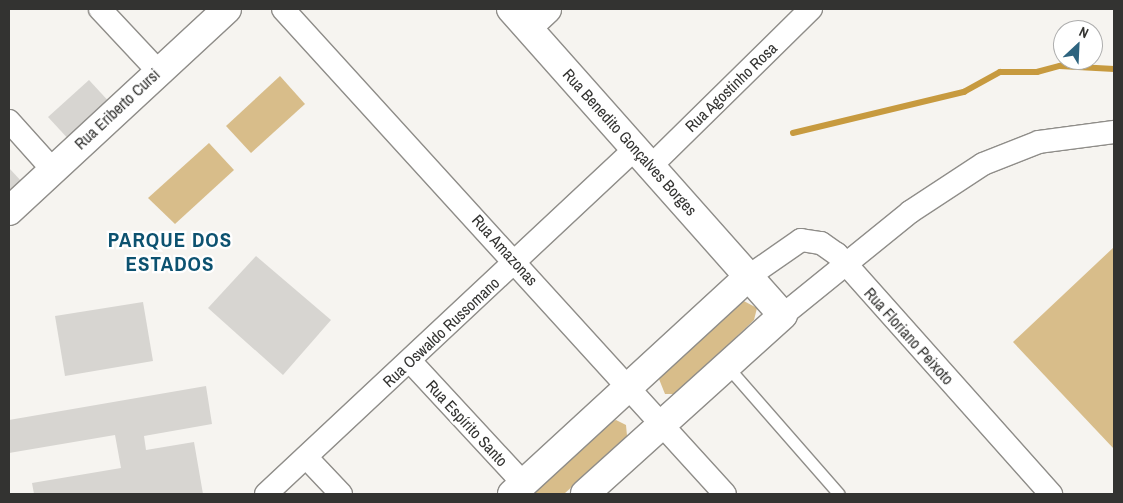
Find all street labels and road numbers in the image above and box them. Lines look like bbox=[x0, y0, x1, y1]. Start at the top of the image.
street label: Rua Agostinho Rosa bbox=[681, 38, 781, 136]
street label: Rua Eriberto Cursi bbox=[70, 65, 164, 153]
street label: Rua Benedito Gonçalves Borges bbox=[559, 65, 701, 219]
street label: Rua Amazonas bbox=[468, 210, 542, 290]
street label: Rua Oswaldo Russomano bbox=[379, 273, 503, 391]
street label: Rua Floriano Peixoto bbox=[860, 284, 958, 388]
street label: Rua Espírito Santo bbox=[422, 376, 512, 470]

